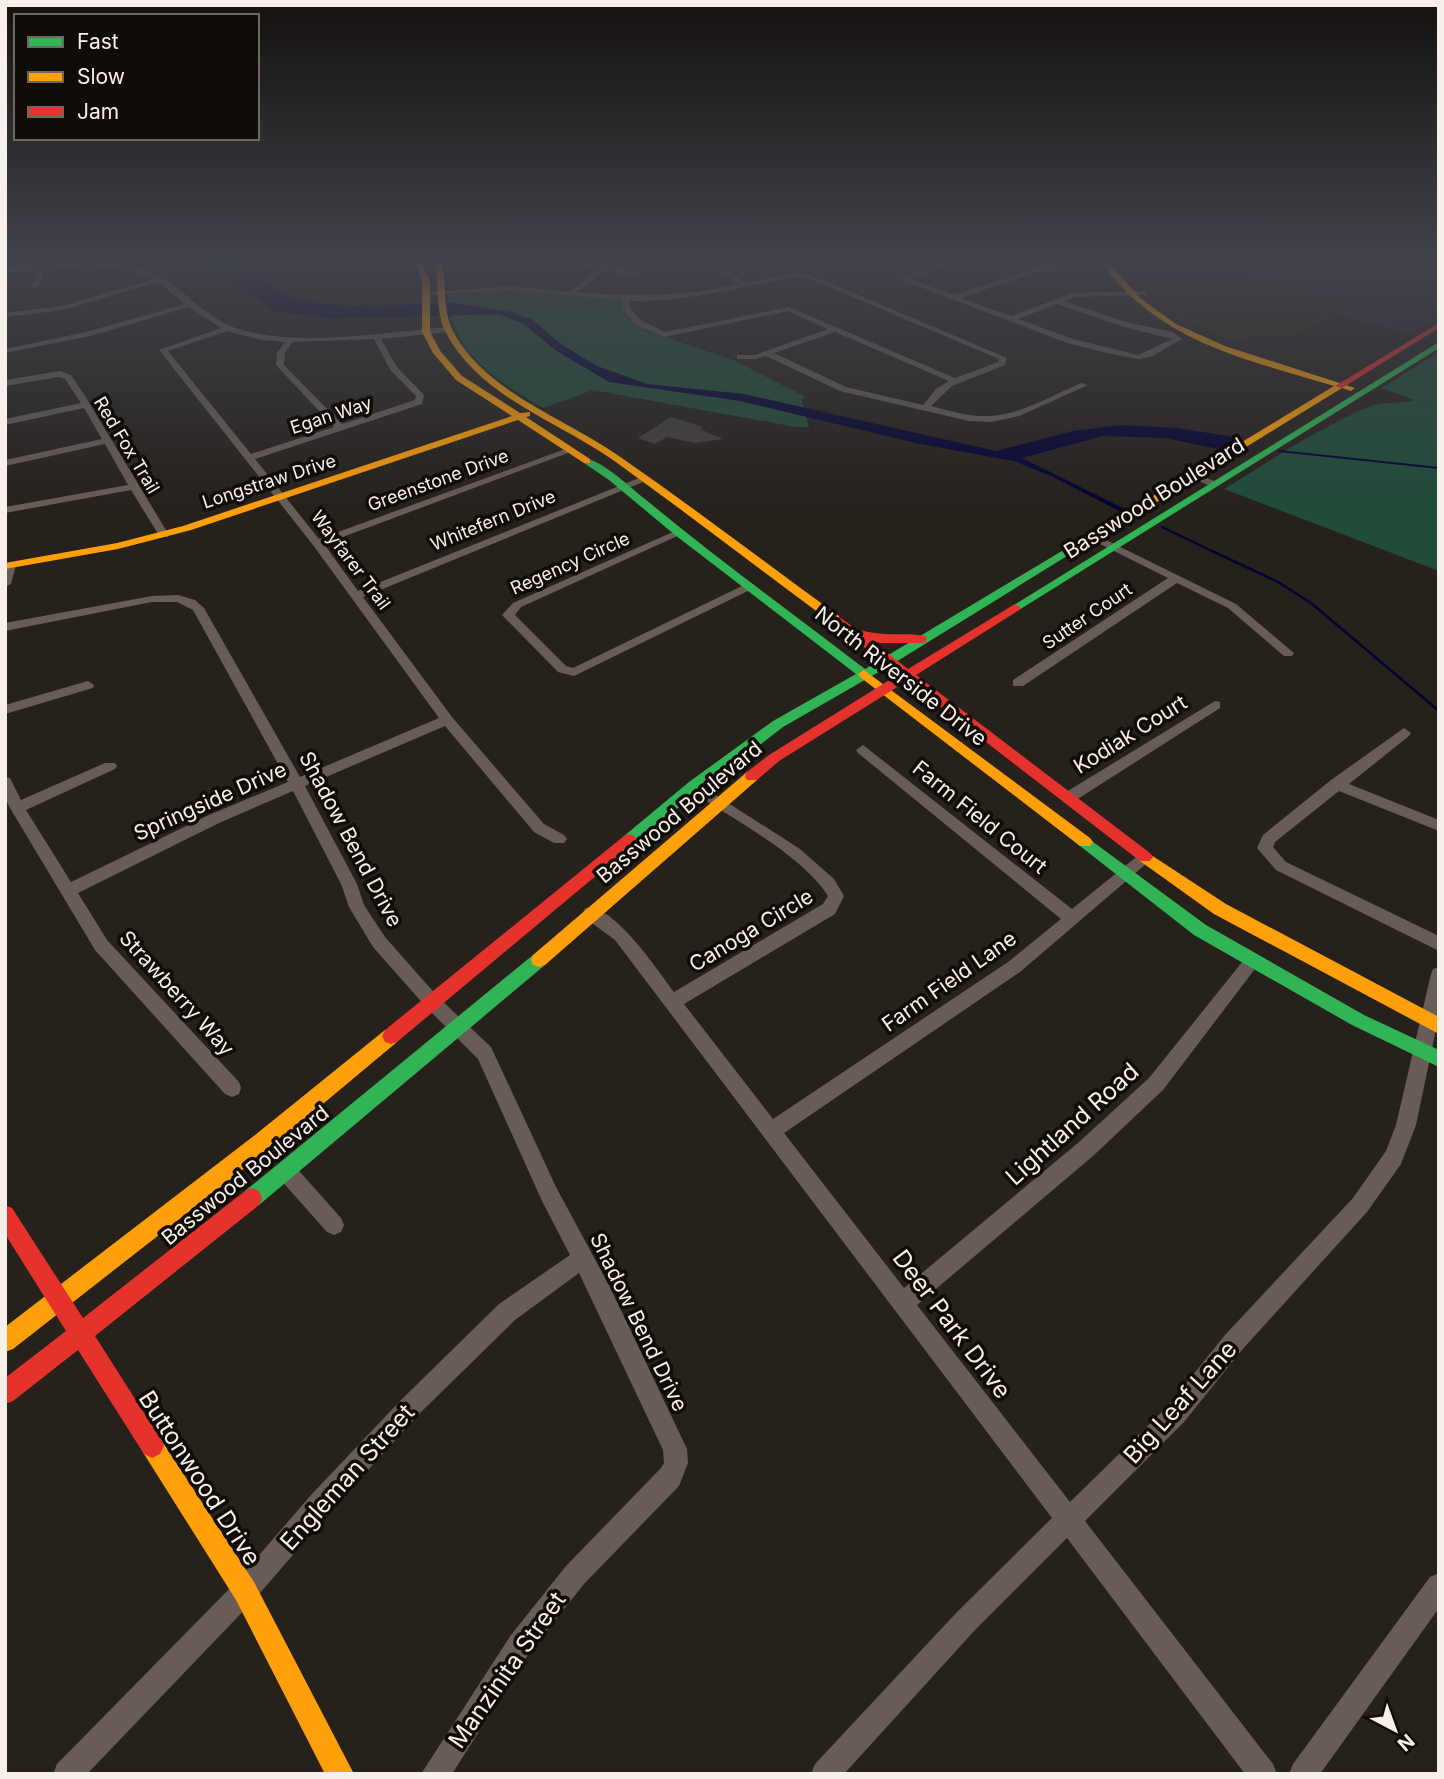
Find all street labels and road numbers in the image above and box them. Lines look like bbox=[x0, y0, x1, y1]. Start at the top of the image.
street label: Egan Way bbox=[288, 392, 374, 438]
street label: Red Fox Trail bbox=[90, 393, 164, 497]
street label: Basswood Boulevard bbox=[1059, 432, 1249, 564]
street label: Greenstone Drive bbox=[365, 445, 511, 515]
street label: Longstraw Drive bbox=[199, 449, 339, 513]
street label: Whitefern Drive bbox=[427, 485, 559, 555]
street label: Wayfarer Trail bbox=[307, 506, 395, 614]
street label: Regency Circle bbox=[507, 527, 633, 599]
street label: Sutter Court bbox=[1038, 578, 1136, 654]
street label: North Riverside Drive bbox=[810, 601, 992, 751]
street label: Kodiak Court bbox=[1069, 689, 1191, 779]
street label: Basswood Boulevard bbox=[591, 736, 767, 888]
street label: Shadow Bend Drive bbox=[294, 747, 408, 931]
street label: Farm Field Court bbox=[908, 755, 1052, 879]
street label: Springside Drive bbox=[130, 756, 290, 846]
street label: Canoga Circle bbox=[685, 883, 817, 977]
street label: Strawberry Way bbox=[114, 925, 240, 1061]
street label: Farm Field Lane bbox=[877, 925, 1021, 1037]
street label: Lightland Road bbox=[1000, 1057, 1144, 1191]
street label: Basswood Boulevard bbox=[156, 1100, 334, 1250]
street label: Shadow Bend Drive bbox=[585, 1229, 693, 1415]
street label: Deer Park Drive bbox=[887, 1244, 1017, 1404]
street label: Big Leaf Lane bbox=[1117, 1335, 1243, 1469]
street label: Buttonwood Drive bbox=[133, 1385, 267, 1571]
street label: Engleman Street bbox=[274, 1398, 420, 1556]
street label: Manzinita Street bbox=[442, 1586, 572, 1754]

